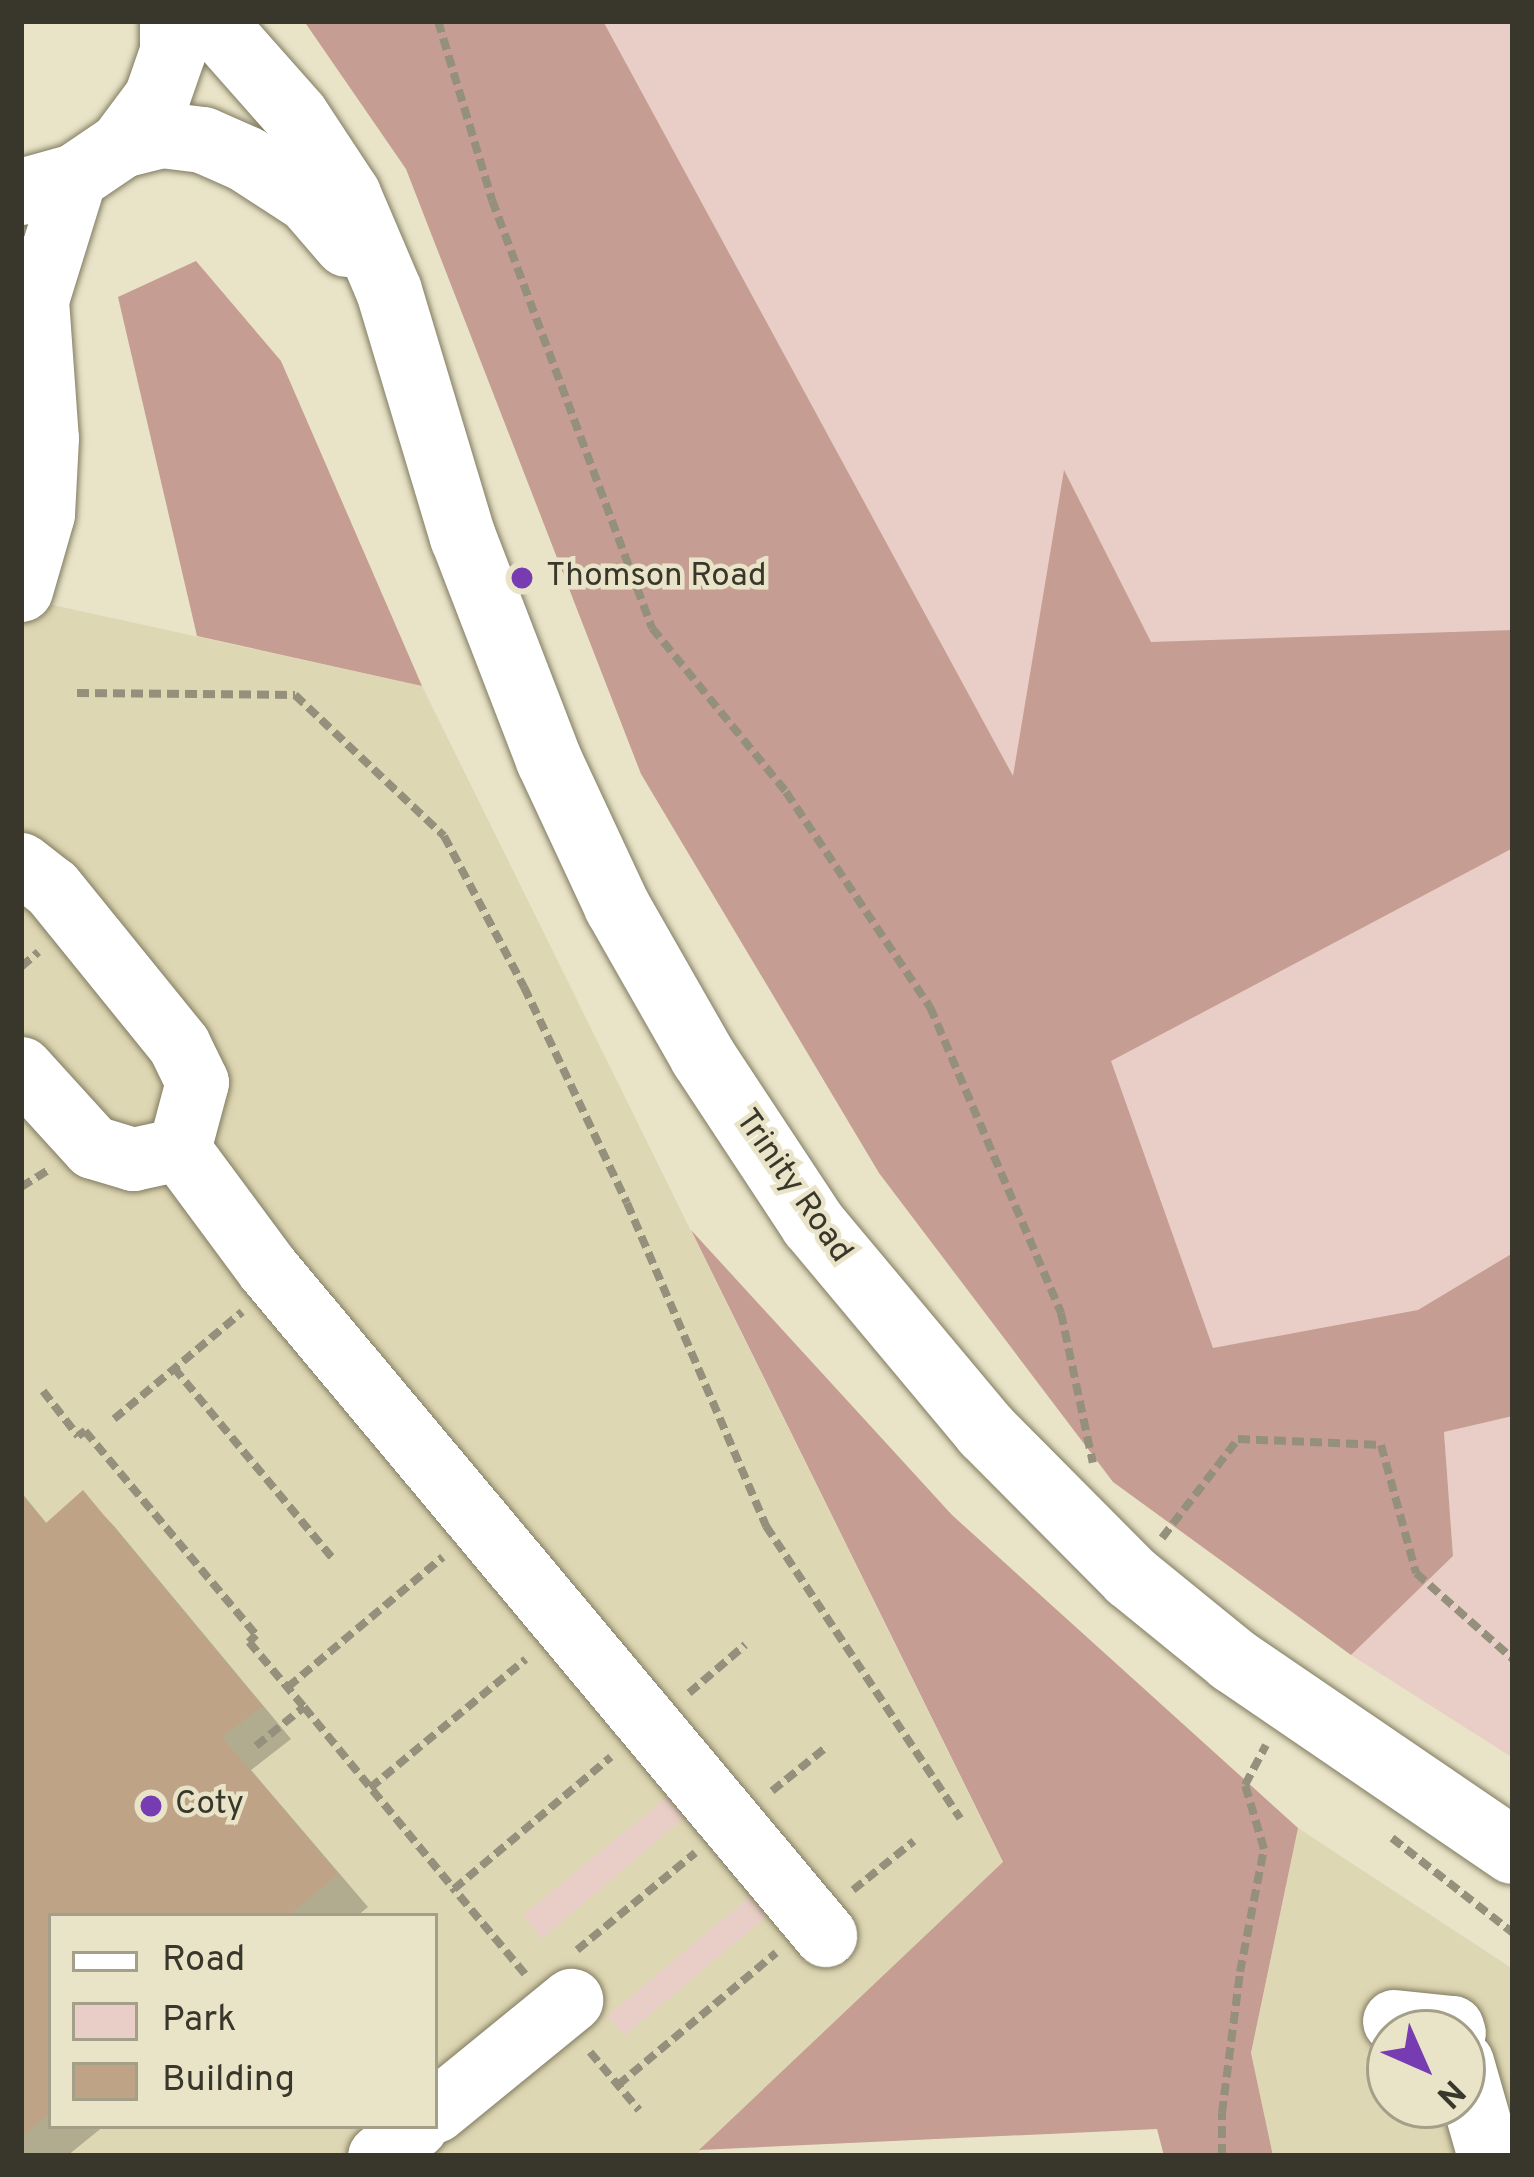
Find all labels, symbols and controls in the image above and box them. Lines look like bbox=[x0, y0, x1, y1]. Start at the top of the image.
place label: Thomson Road bbox=[546, 558, 767, 598]
marker: Thomson Road bbox=[509, 565, 535, 591]
street label: Trinity Road bbox=[725, 1103, 859, 1271]
place label: Coty bbox=[175, 1786, 244, 1826]
marker: Coty bbox=[138, 1793, 164, 1819]
legend bbox=[48, 1913, 438, 2129]
text: Road bbox=[162, 1938, 245, 1984]
text: Park bbox=[162, 1998, 236, 2044]
north arrow bbox=[1366, 2009, 1486, 2129]
text: Building bbox=[162, 2058, 295, 2104]
text: N bbox=[1426, 2069, 1473, 2116]

